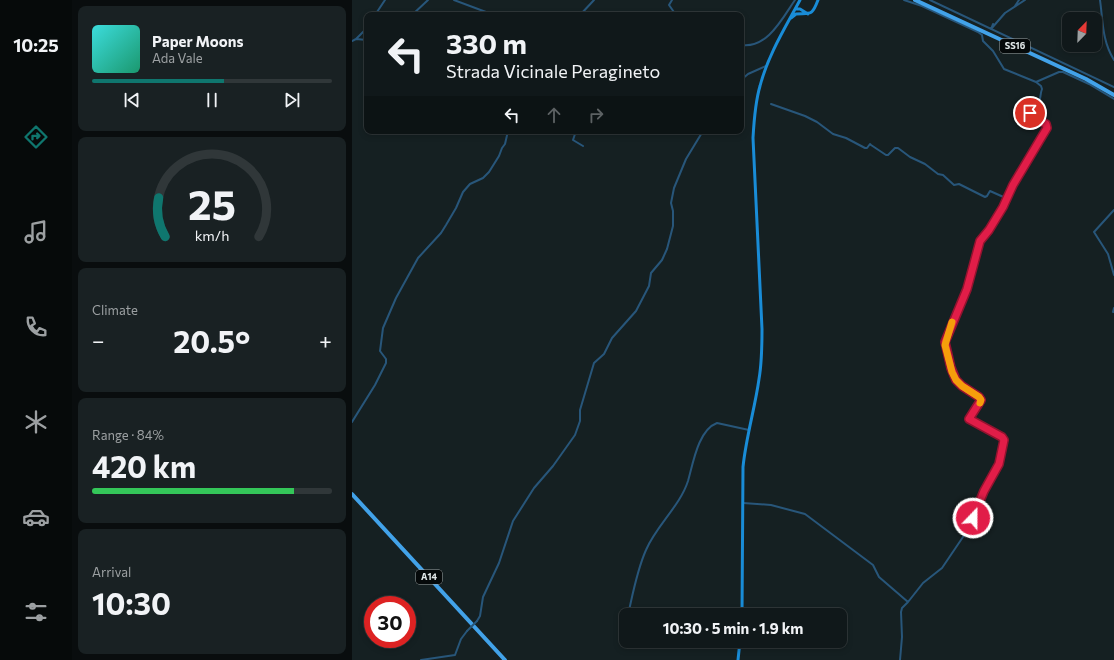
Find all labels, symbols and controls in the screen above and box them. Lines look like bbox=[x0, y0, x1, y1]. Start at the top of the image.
north arrow bbox=[1062, 12, 1102, 52]
map controls bbox=[1062, 12, 1102, 52]
text: 330 m bbox=[446, 26, 527, 60]
icon: left bbox=[380, 28, 432, 80]
text: Paper Moons bbox=[152, 32, 243, 50]
text: 10:25 bbox=[13, 34, 59, 56]
road number: SS16 bbox=[1000, 39, 1030, 53]
text: Ada Vale bbox=[152, 50, 203, 66]
text: Strada Vicinale Peragineto bbox=[446, 60, 660, 82]
icon: previous bbox=[121, 89, 143, 111]
icon: pause bbox=[201, 89, 223, 111]
icon: next bbox=[281, 89, 303, 111]
pin bbox=[1013, 96, 1047, 130]
icon: arrive bbox=[1019, 102, 1041, 124]
icon: left bbox=[501, 104, 523, 126]
icon: ahead bbox=[543, 104, 565, 126]
icon: right bbox=[585, 104, 607, 126]
icon: directions bbox=[22, 123, 50, 151]
text: 25 bbox=[188, 178, 236, 229]
icon: music bbox=[22, 218, 50, 246]
text: km/h bbox=[195, 226, 229, 244]
text: Climate bbox=[92, 302, 138, 318]
icon: phone bbox=[22, 313, 50, 341]
text: 20.5° bbox=[173, 322, 250, 359]
text: − bbox=[92, 327, 105, 354]
text: + bbox=[319, 327, 332, 354]
icon: climate bbox=[22, 408, 50, 436]
text: Range · 84% bbox=[92, 427, 164, 443]
text: 420 km bbox=[92, 447, 196, 484]
position arrow bbox=[952, 497, 994, 539]
icon: car bbox=[22, 503, 50, 531]
text: Arrival bbox=[92, 564, 131, 580]
road number: A14 bbox=[416, 570, 442, 584]
text: 10:30 bbox=[92, 584, 171, 621]
speed limit sign: 30 bbox=[364, 596, 416, 648]
icon: filters bbox=[22, 598, 50, 626]
text: 10:30 · 5 min · 1.9 km bbox=[663, 619, 803, 637]

